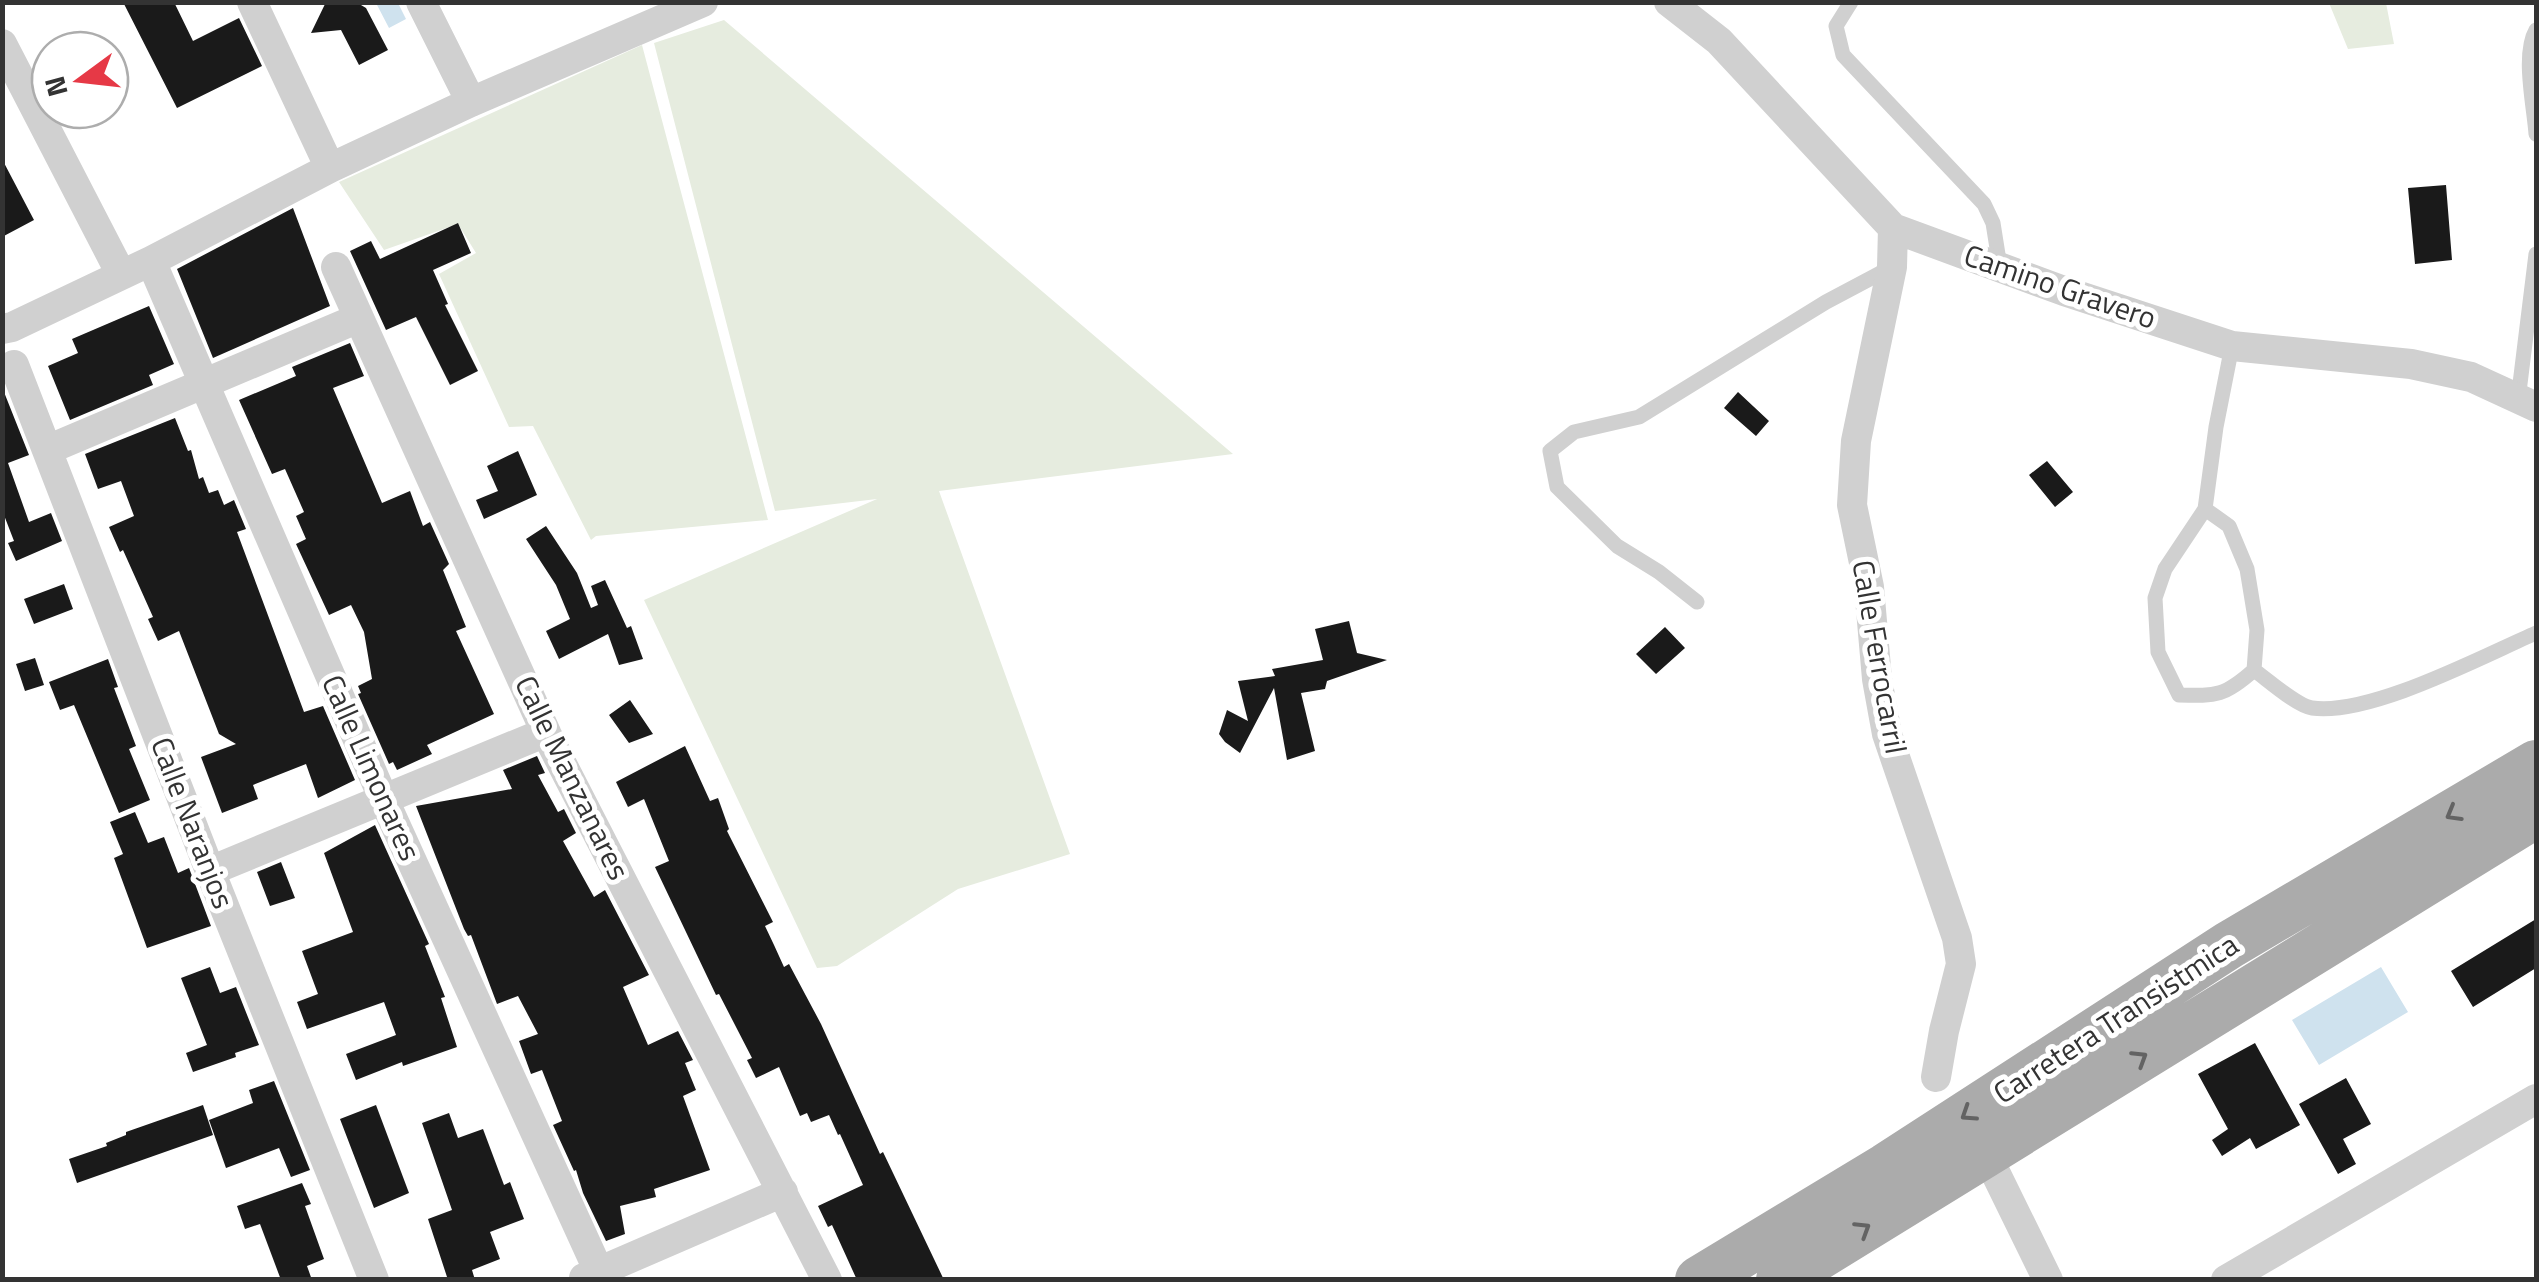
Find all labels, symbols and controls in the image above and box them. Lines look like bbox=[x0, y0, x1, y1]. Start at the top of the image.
north arrow bbox=[30, 30, 130, 130]
text: N bbox=[32, 72, 79, 102]
street label: Camino Gravero bbox=[1958, 232, 2163, 340]
street label: Calle Ferrocarril bbox=[1840, 556, 1920, 757]
street label: Calle Limonares bbox=[310, 667, 433, 868]
street label: Calle Manzanares bbox=[503, 668, 642, 888]
street label: Calle Naranjos bbox=[139, 730, 247, 915]
one-way arrow bbox=[2446, 802, 2464, 821]
street label: Carretera Transistmica bbox=[1984, 922, 2247, 1115]
one-way arrow bbox=[2129, 1051, 2147, 1070]
one-way arrow bbox=[1961, 1101, 1979, 1120]
one-way arrow bbox=[1852, 1222, 1870, 1241]

